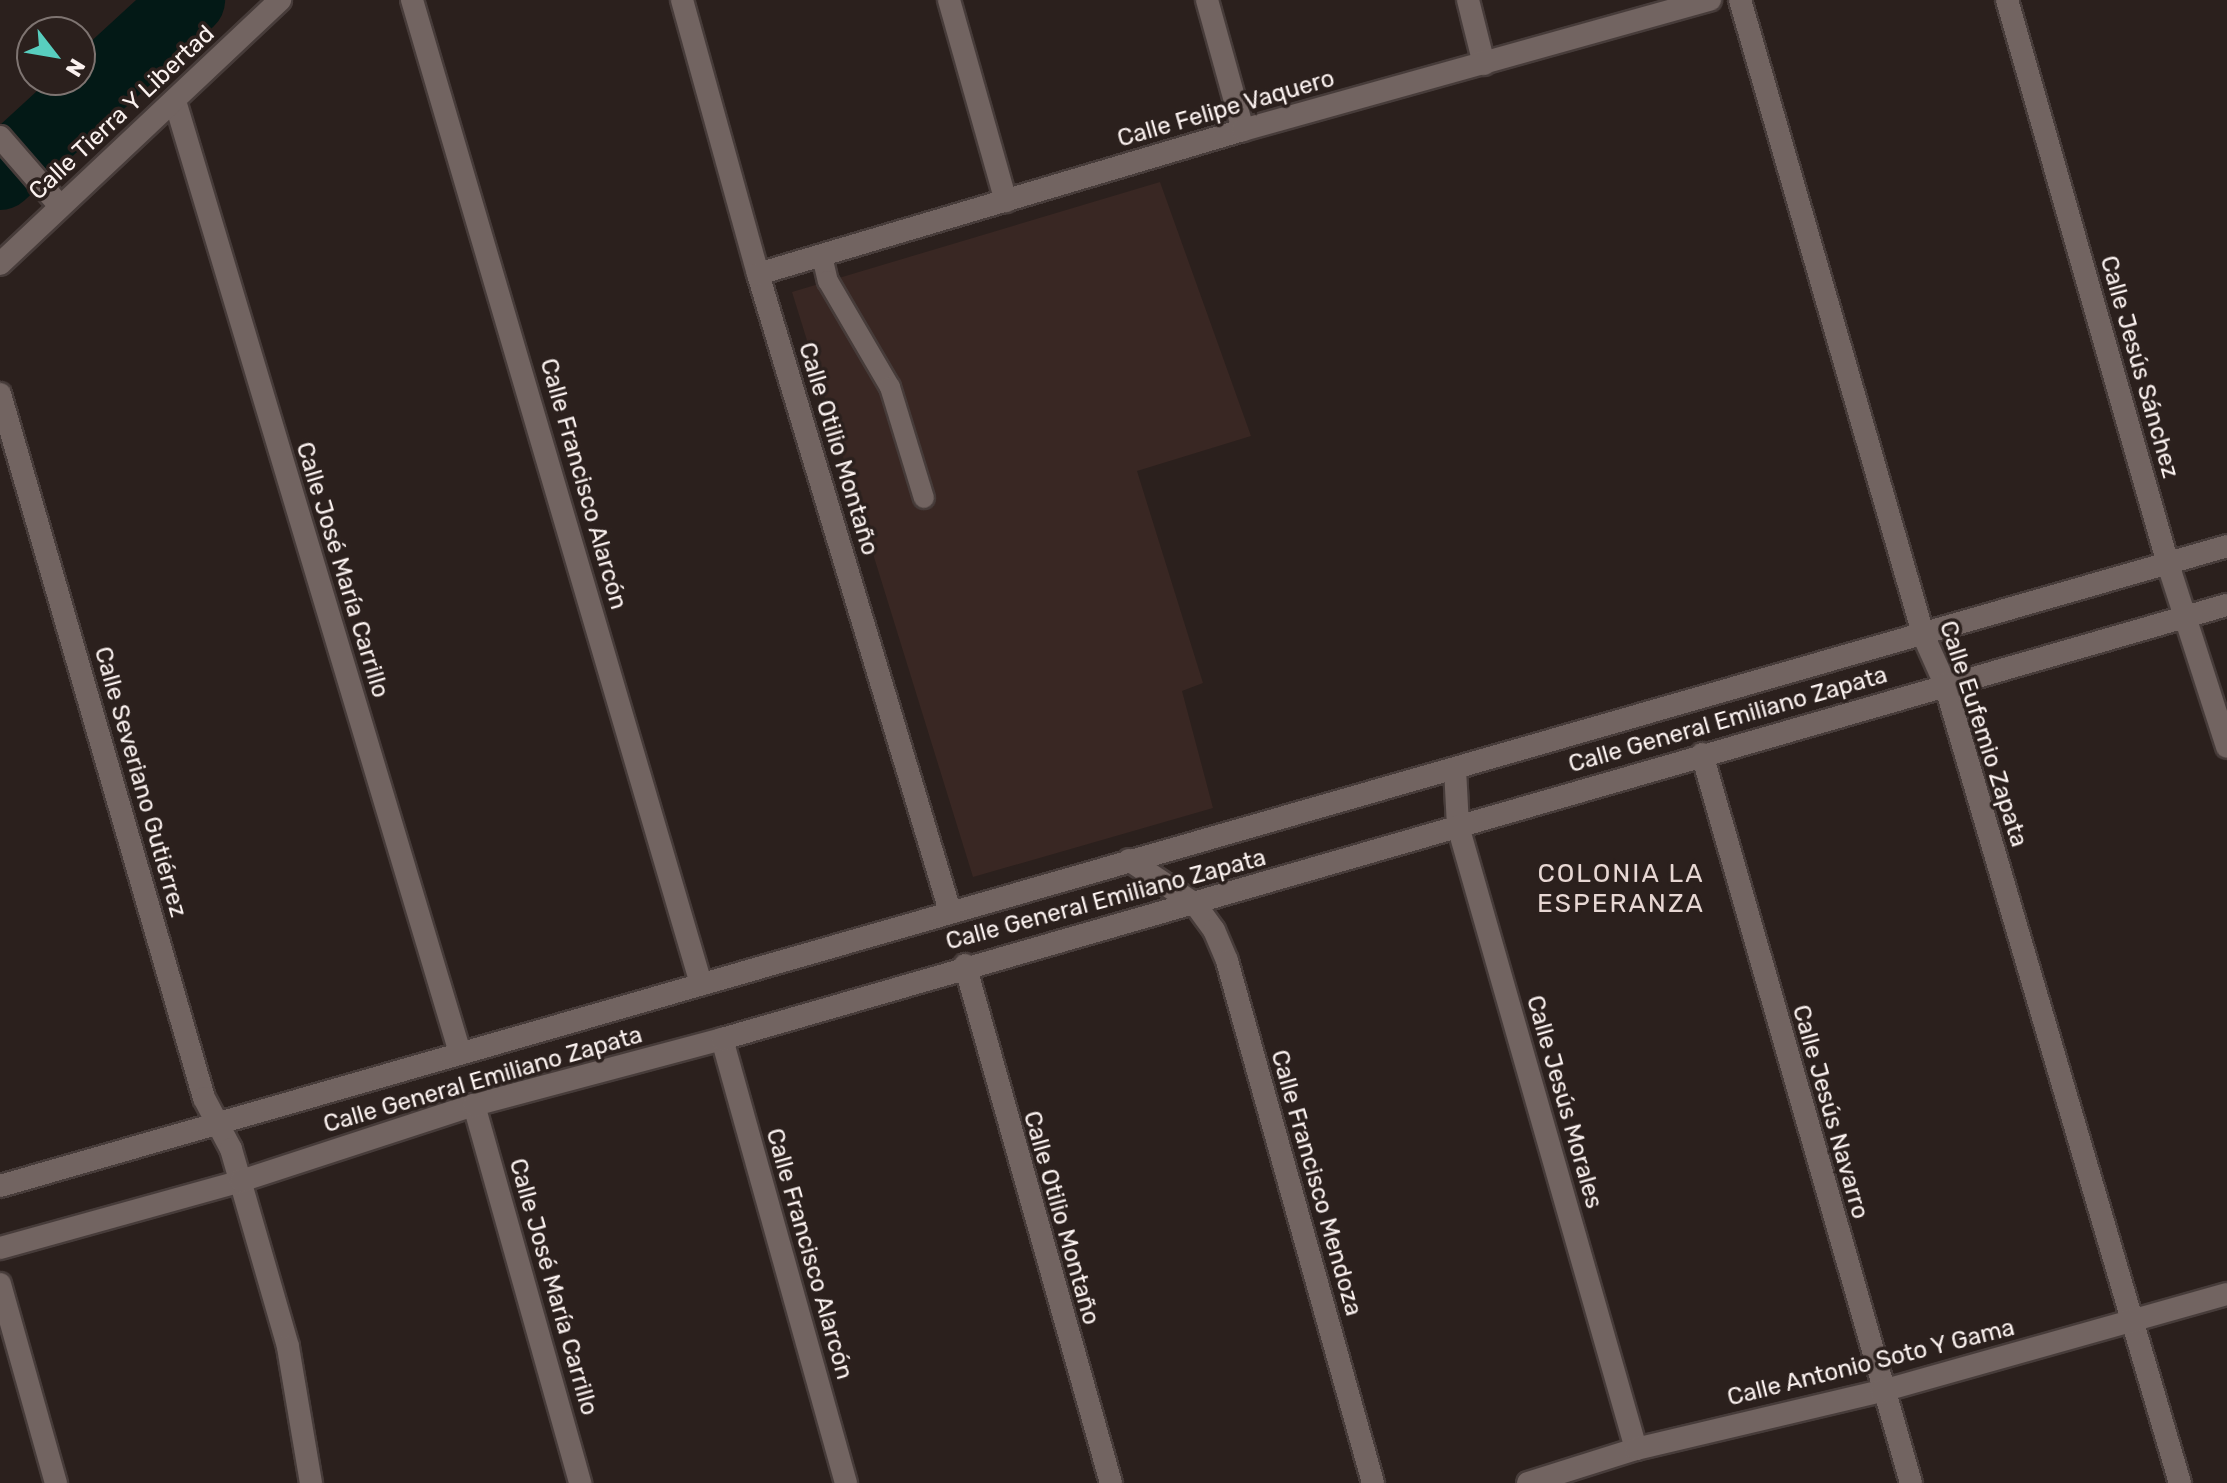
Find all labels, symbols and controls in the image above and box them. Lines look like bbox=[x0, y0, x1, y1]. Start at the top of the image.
north arrow bbox=[16, 16, 96, 96]
street label: Calle Tierra Y Libertad bbox=[23, 19, 221, 207]
text: N bbox=[60, 54, 91, 81]
street label: Calle Felipe Vaquero bbox=[1114, 64, 1338, 154]
street label: Calle Jesús Sánchez bbox=[2093, 253, 2185, 481]
street label: Calle Otilio Montaño bbox=[792, 339, 884, 559]
street label: Calle Francisco Alarcón bbox=[533, 355, 633, 613]
street label: Calle José María Carrillo bbox=[289, 439, 395, 701]
street label: Calle Eufemio Zapata bbox=[1933, 617, 2033, 851]
street label: Calle Severiano Gutiérrez bbox=[88, 644, 192, 920]
street label: Calle General Emiliano Zapata bbox=[1565, 661, 1891, 779]
street label: Calle General Emiliano Zapata bbox=[943, 843, 1269, 957]
district label: COLONIA LA ESPERANZA bbox=[1537, 858, 1705, 920]
street label: Calle Jesús Morales bbox=[1520, 992, 1608, 1212]
street label: Calle Jesús Navarro bbox=[1786, 1002, 1874, 1222]
street label: Calle General Emiliano Zapata bbox=[320, 1021, 646, 1139]
street label: Calle Francisco Mendoza bbox=[1264, 1047, 1368, 1319]
street label: Calle Otilio Montaño bbox=[1017, 1108, 1105, 1328]
street label: Calle Francisco Alarcón bbox=[759, 1125, 859, 1383]
street label: Calle José María Carrillo bbox=[503, 1155, 603, 1419]
street label: Calle Antonio Soto Y Gama bbox=[1723, 1313, 2019, 1413]

